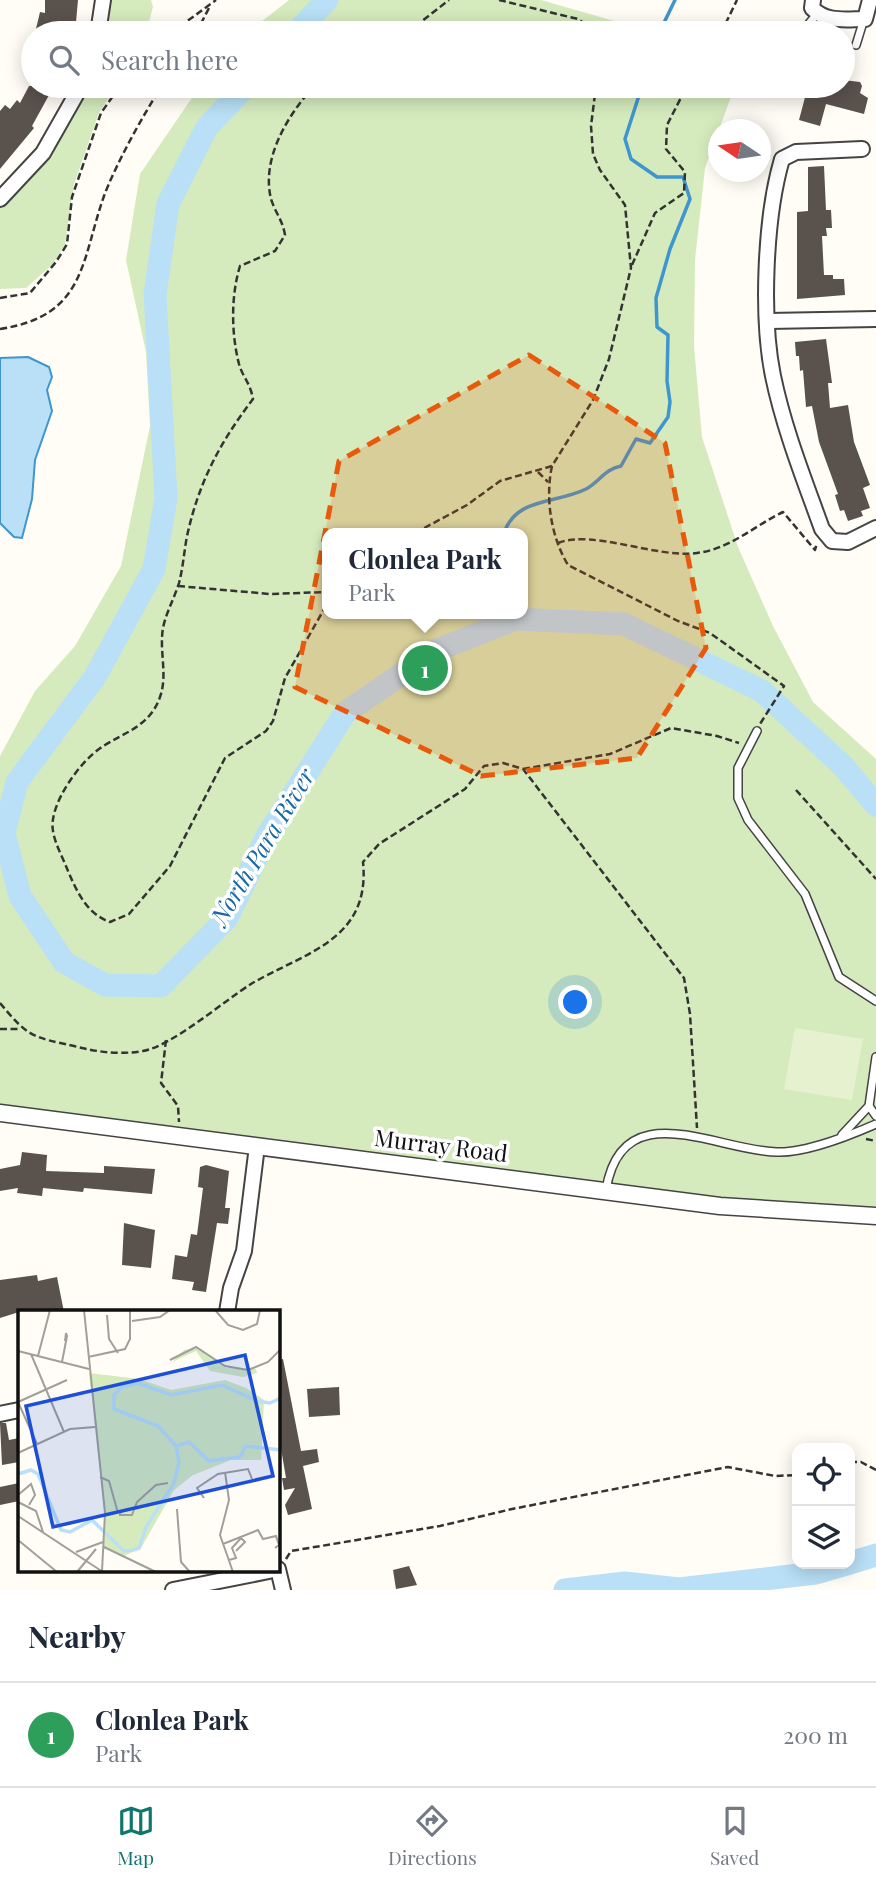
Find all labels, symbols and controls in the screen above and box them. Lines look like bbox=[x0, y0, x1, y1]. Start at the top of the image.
search box bbox=[21, 21, 855, 98]
icon: search bbox=[45, 41, 83, 79]
text: Search here bbox=[101, 42, 238, 77]
north arrow bbox=[708, 119, 771, 182]
popup bbox=[322, 528, 528, 619]
text: Clonlea Park bbox=[348, 541, 502, 576]
text: Park bbox=[348, 576, 395, 607]
pin: 1 bbox=[402, 642, 448, 694]
water label: North Para River bbox=[201, 761, 321, 932]
your location bbox=[558, 985, 592, 1019]
street label: Murray Road bbox=[373, 1121, 510, 1168]
inset map bbox=[18, 1310, 280, 1573]
map controls bbox=[792, 1443, 855, 1569]
button: locate bbox=[792, 1443, 855, 1506]
button: layers bbox=[792, 1506, 855, 1569]
text: Nearby bbox=[28, 1616, 126, 1656]
text: Clonlea Park bbox=[95, 1702, 249, 1737]
text: 1 bbox=[47, 1719, 55, 1750]
text: 200 m bbox=[783, 1719, 848, 1750]
text: Park bbox=[95, 1737, 142, 1768]
tab: Map bbox=[117, 1802, 155, 1870]
tab: Directions bbox=[388, 1802, 477, 1870]
tab: Saved bbox=[710, 1802, 759, 1870]

